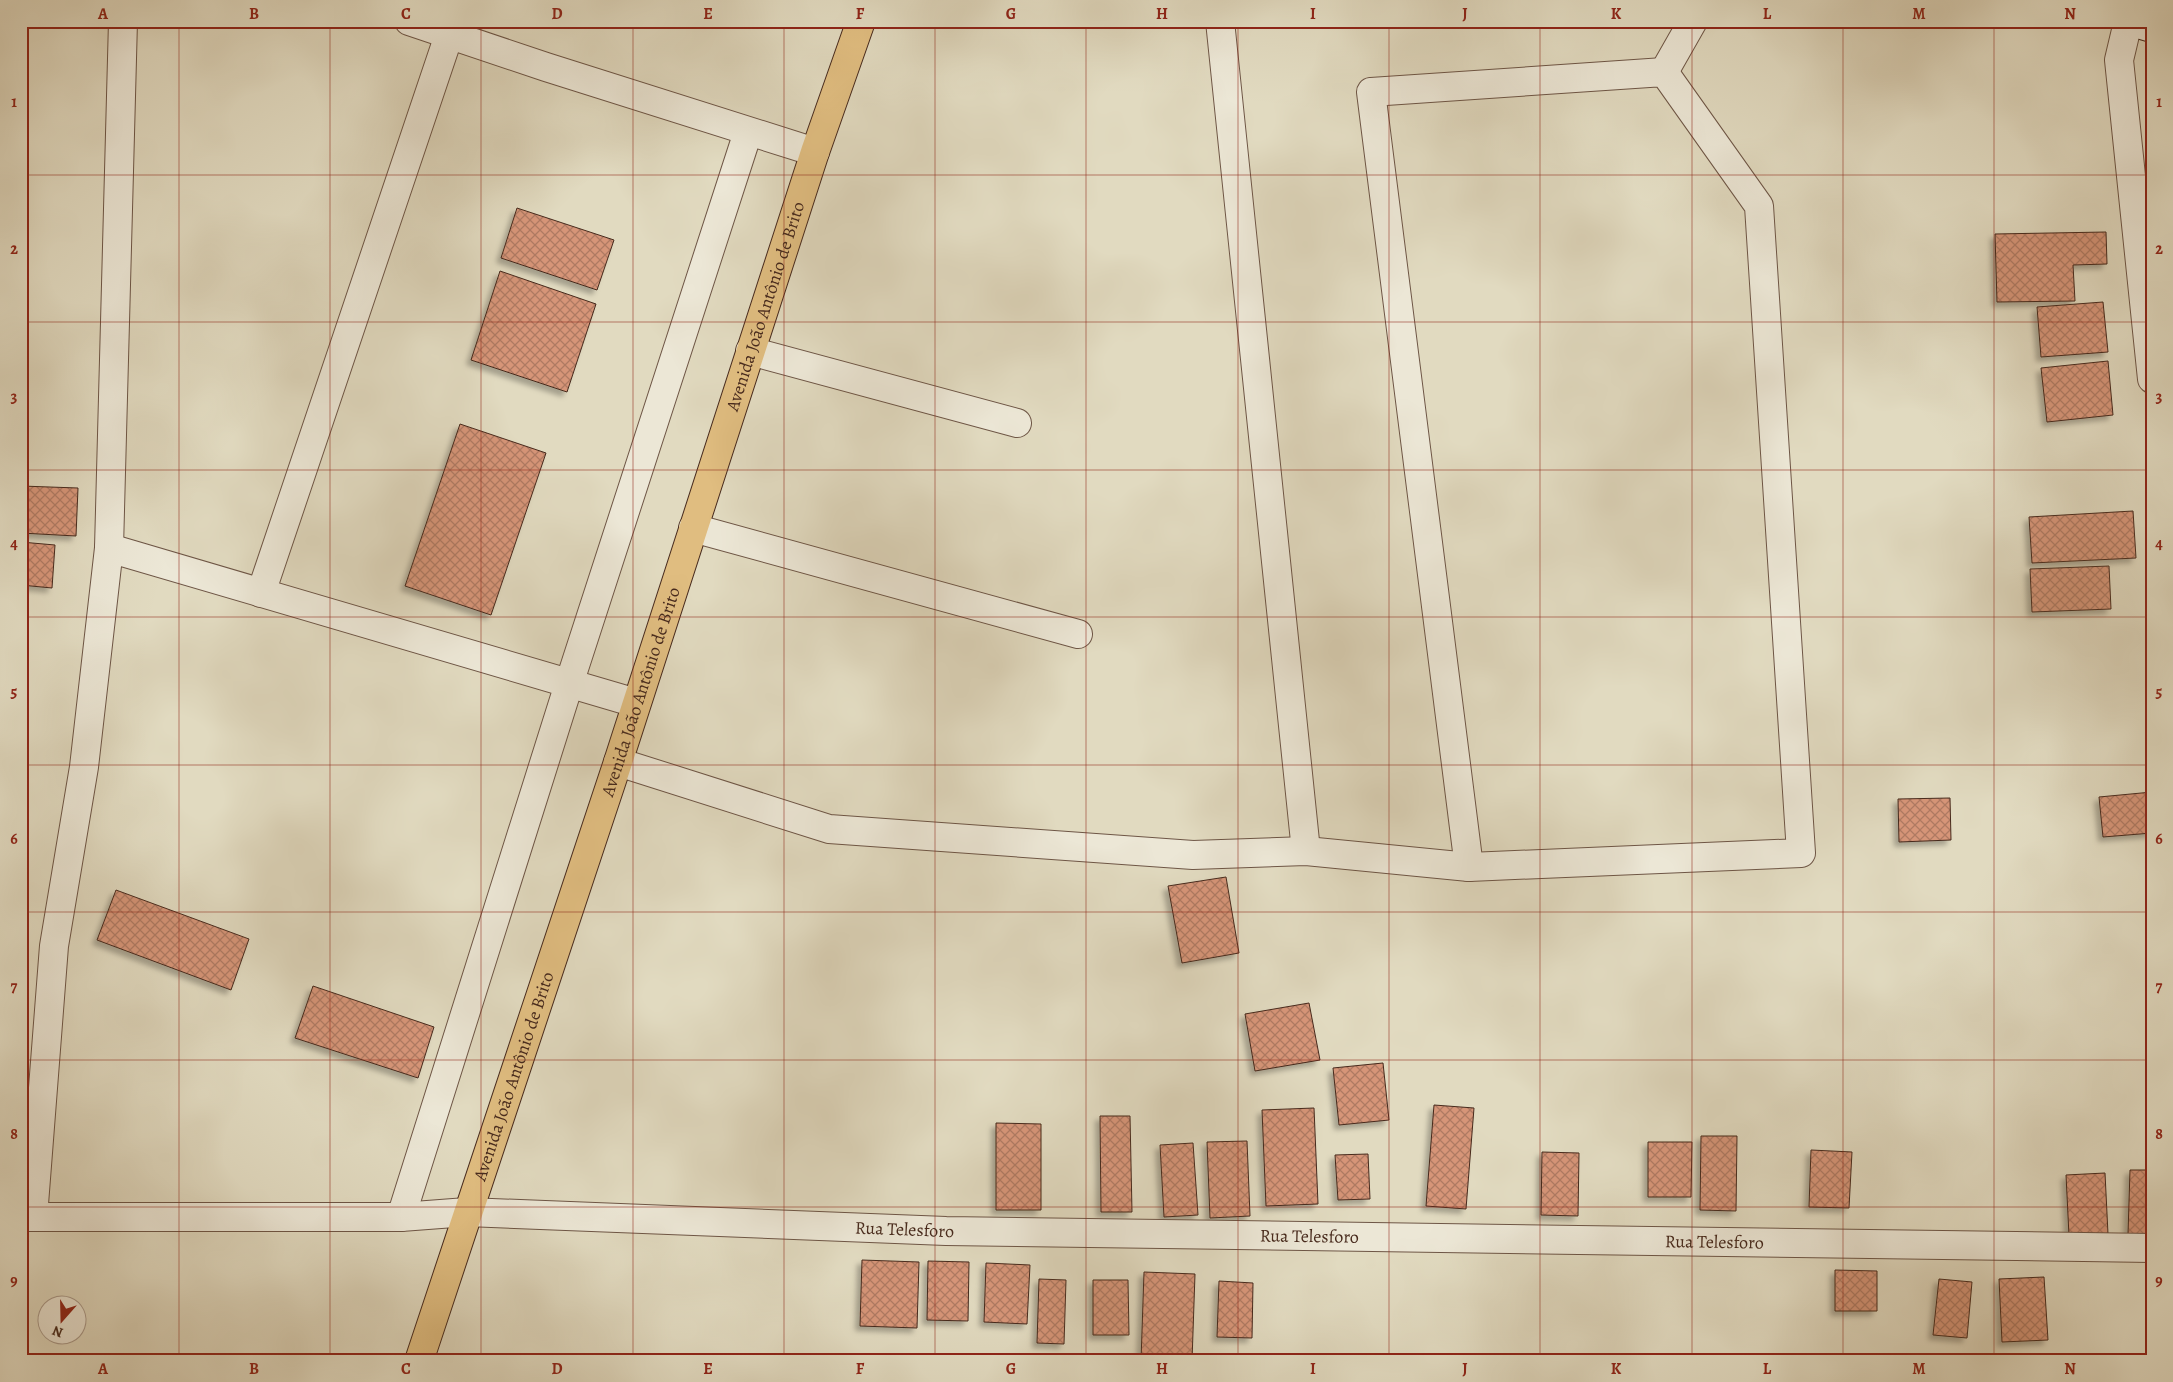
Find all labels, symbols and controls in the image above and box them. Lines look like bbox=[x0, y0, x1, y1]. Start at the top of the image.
text: A bbox=[97, 3, 109, 25]
text: B bbox=[249, 3, 259, 25]
text: C bbox=[401, 3, 411, 25]
text: D bbox=[551, 3, 563, 25]
text: E bbox=[703, 3, 713, 25]
text: F bbox=[856, 3, 865, 25]
text: G bbox=[1006, 3, 1016, 25]
text: H bbox=[1156, 3, 1168, 25]
text: I bbox=[1310, 3, 1316, 25]
text: J bbox=[1462, 3, 1468, 25]
text: K bbox=[1611, 3, 1622, 25]
text: L bbox=[1763, 3, 1772, 25]
text: M bbox=[1912, 3, 1926, 25]
text: N bbox=[2064, 3, 2076, 25]
text: 1 bbox=[11, 91, 17, 113]
text: 1 bbox=[2156, 91, 2162, 113]
street label: Avenida João Antônio de Brito bbox=[720, 198, 810, 415]
text: 2 bbox=[10, 238, 18, 260]
text: 2 bbox=[2155, 238, 2163, 260]
text: 3 bbox=[11, 386, 18, 408]
text: 3 bbox=[2156, 386, 2163, 408]
text: 4 bbox=[10, 533, 18, 555]
text: 4 bbox=[2155, 533, 2163, 555]
street label: Avenida João Antônio de Brito bbox=[595, 584, 686, 801]
text: 5 bbox=[11, 681, 18, 703]
text: 5 bbox=[2156, 681, 2163, 703]
text: 6 bbox=[10, 828, 18, 850]
text: 6 bbox=[2155, 828, 2163, 850]
street label: Avenida João Antônio de Brito bbox=[467, 969, 559, 1185]
text: 7 bbox=[11, 976, 18, 998]
text: 7 bbox=[2156, 976, 2163, 998]
text: 8 bbox=[10, 1123, 18, 1145]
text: 8 bbox=[2155, 1123, 2163, 1145]
street label: Rua Telesforo bbox=[855, 1215, 954, 1243]
street label: Rua Telesforo bbox=[1260, 1223, 1359, 1249]
street label: Rua Telesforo bbox=[1665, 1229, 1764, 1255]
text: 9 bbox=[10, 1270, 18, 1292]
text: 9 bbox=[2155, 1270, 2163, 1292]
north arrow bbox=[38, 1294, 88, 1344]
text: N bbox=[50, 1321, 66, 1342]
text: A bbox=[97, 1358, 109, 1380]
text: B bbox=[249, 1358, 259, 1380]
text: C bbox=[401, 1358, 411, 1380]
text: D bbox=[551, 1358, 563, 1380]
text: E bbox=[703, 1358, 713, 1380]
text: F bbox=[856, 1358, 865, 1380]
text: G bbox=[1006, 1358, 1016, 1380]
text: H bbox=[1156, 1358, 1168, 1380]
text: I bbox=[1310, 1358, 1316, 1380]
text: J bbox=[1462, 1358, 1468, 1380]
text: K bbox=[1611, 1358, 1622, 1380]
text: L bbox=[1763, 1358, 1772, 1380]
text: M bbox=[1912, 1358, 1926, 1380]
text: N bbox=[2064, 1358, 2076, 1380]

